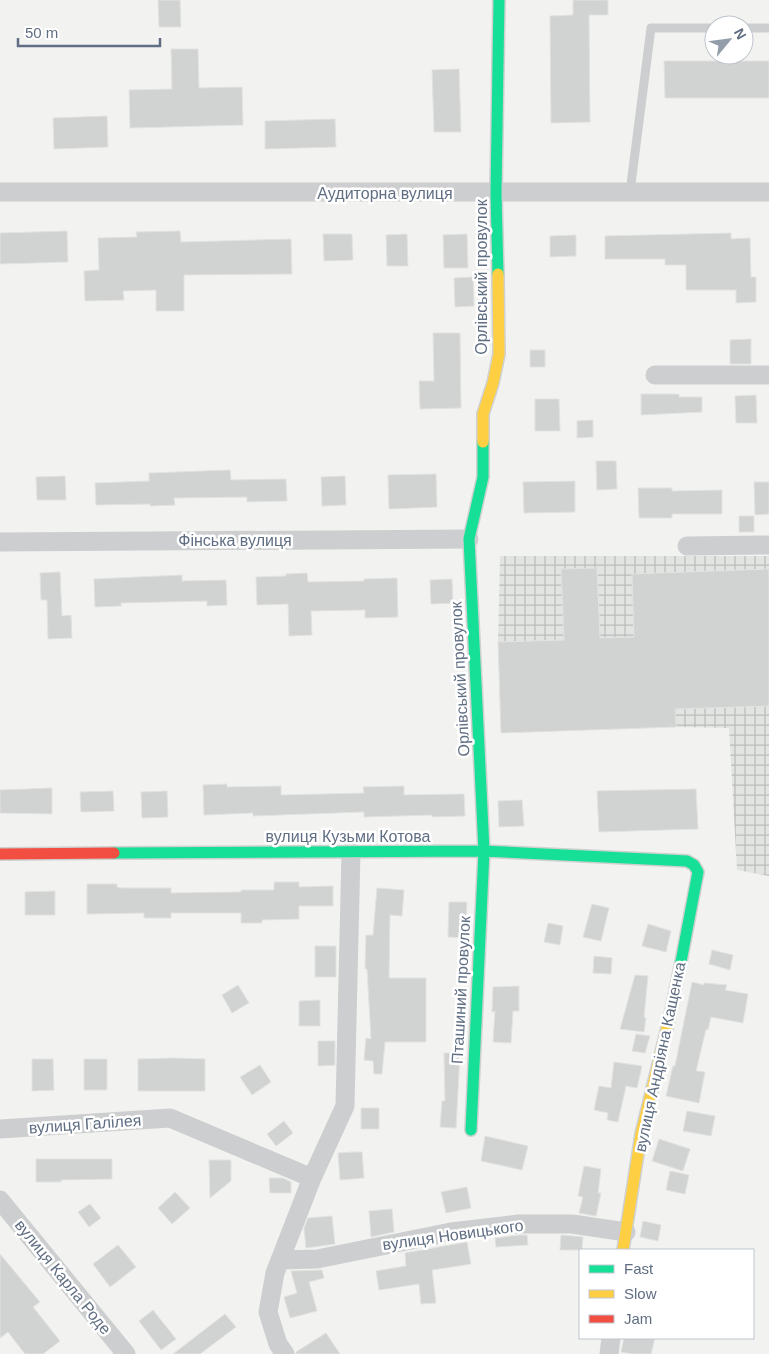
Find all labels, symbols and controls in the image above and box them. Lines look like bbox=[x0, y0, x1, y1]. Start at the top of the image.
scale bar bbox=[18, 15, 160, 47]
north arrow bbox=[704, 15, 754, 65]
text: 50 m bbox=[25, 24, 58, 41]
text: N bbox=[731, 25, 750, 42]
street label: Аудиторна вулиця bbox=[317, 185, 453, 202]
street label: Орлівський провулок bbox=[473, 198, 490, 355]
street label: Фінська вулиця bbox=[178, 532, 292, 549]
street label: Орлівський провулок bbox=[447, 600, 473, 757]
street label: вулиця Кузьми Котова bbox=[266, 828, 431, 845]
street label: Пташиний провулок bbox=[449, 915, 473, 1064]
street label: вулиця Андріяна Кащенка bbox=[632, 960, 688, 1153]
street label: вулиця Галілея bbox=[28, 1112, 142, 1136]
street label: вулиця Карла Роде bbox=[12, 1216, 114, 1338]
street label: вулиця Новицького bbox=[381, 1217, 525, 1253]
legend bbox=[579, 1249, 754, 1339]
text: Fast bbox=[624, 1260, 654, 1277]
text: Slow bbox=[624, 1285, 657, 1302]
text: Jam bbox=[624, 1310, 652, 1327]

